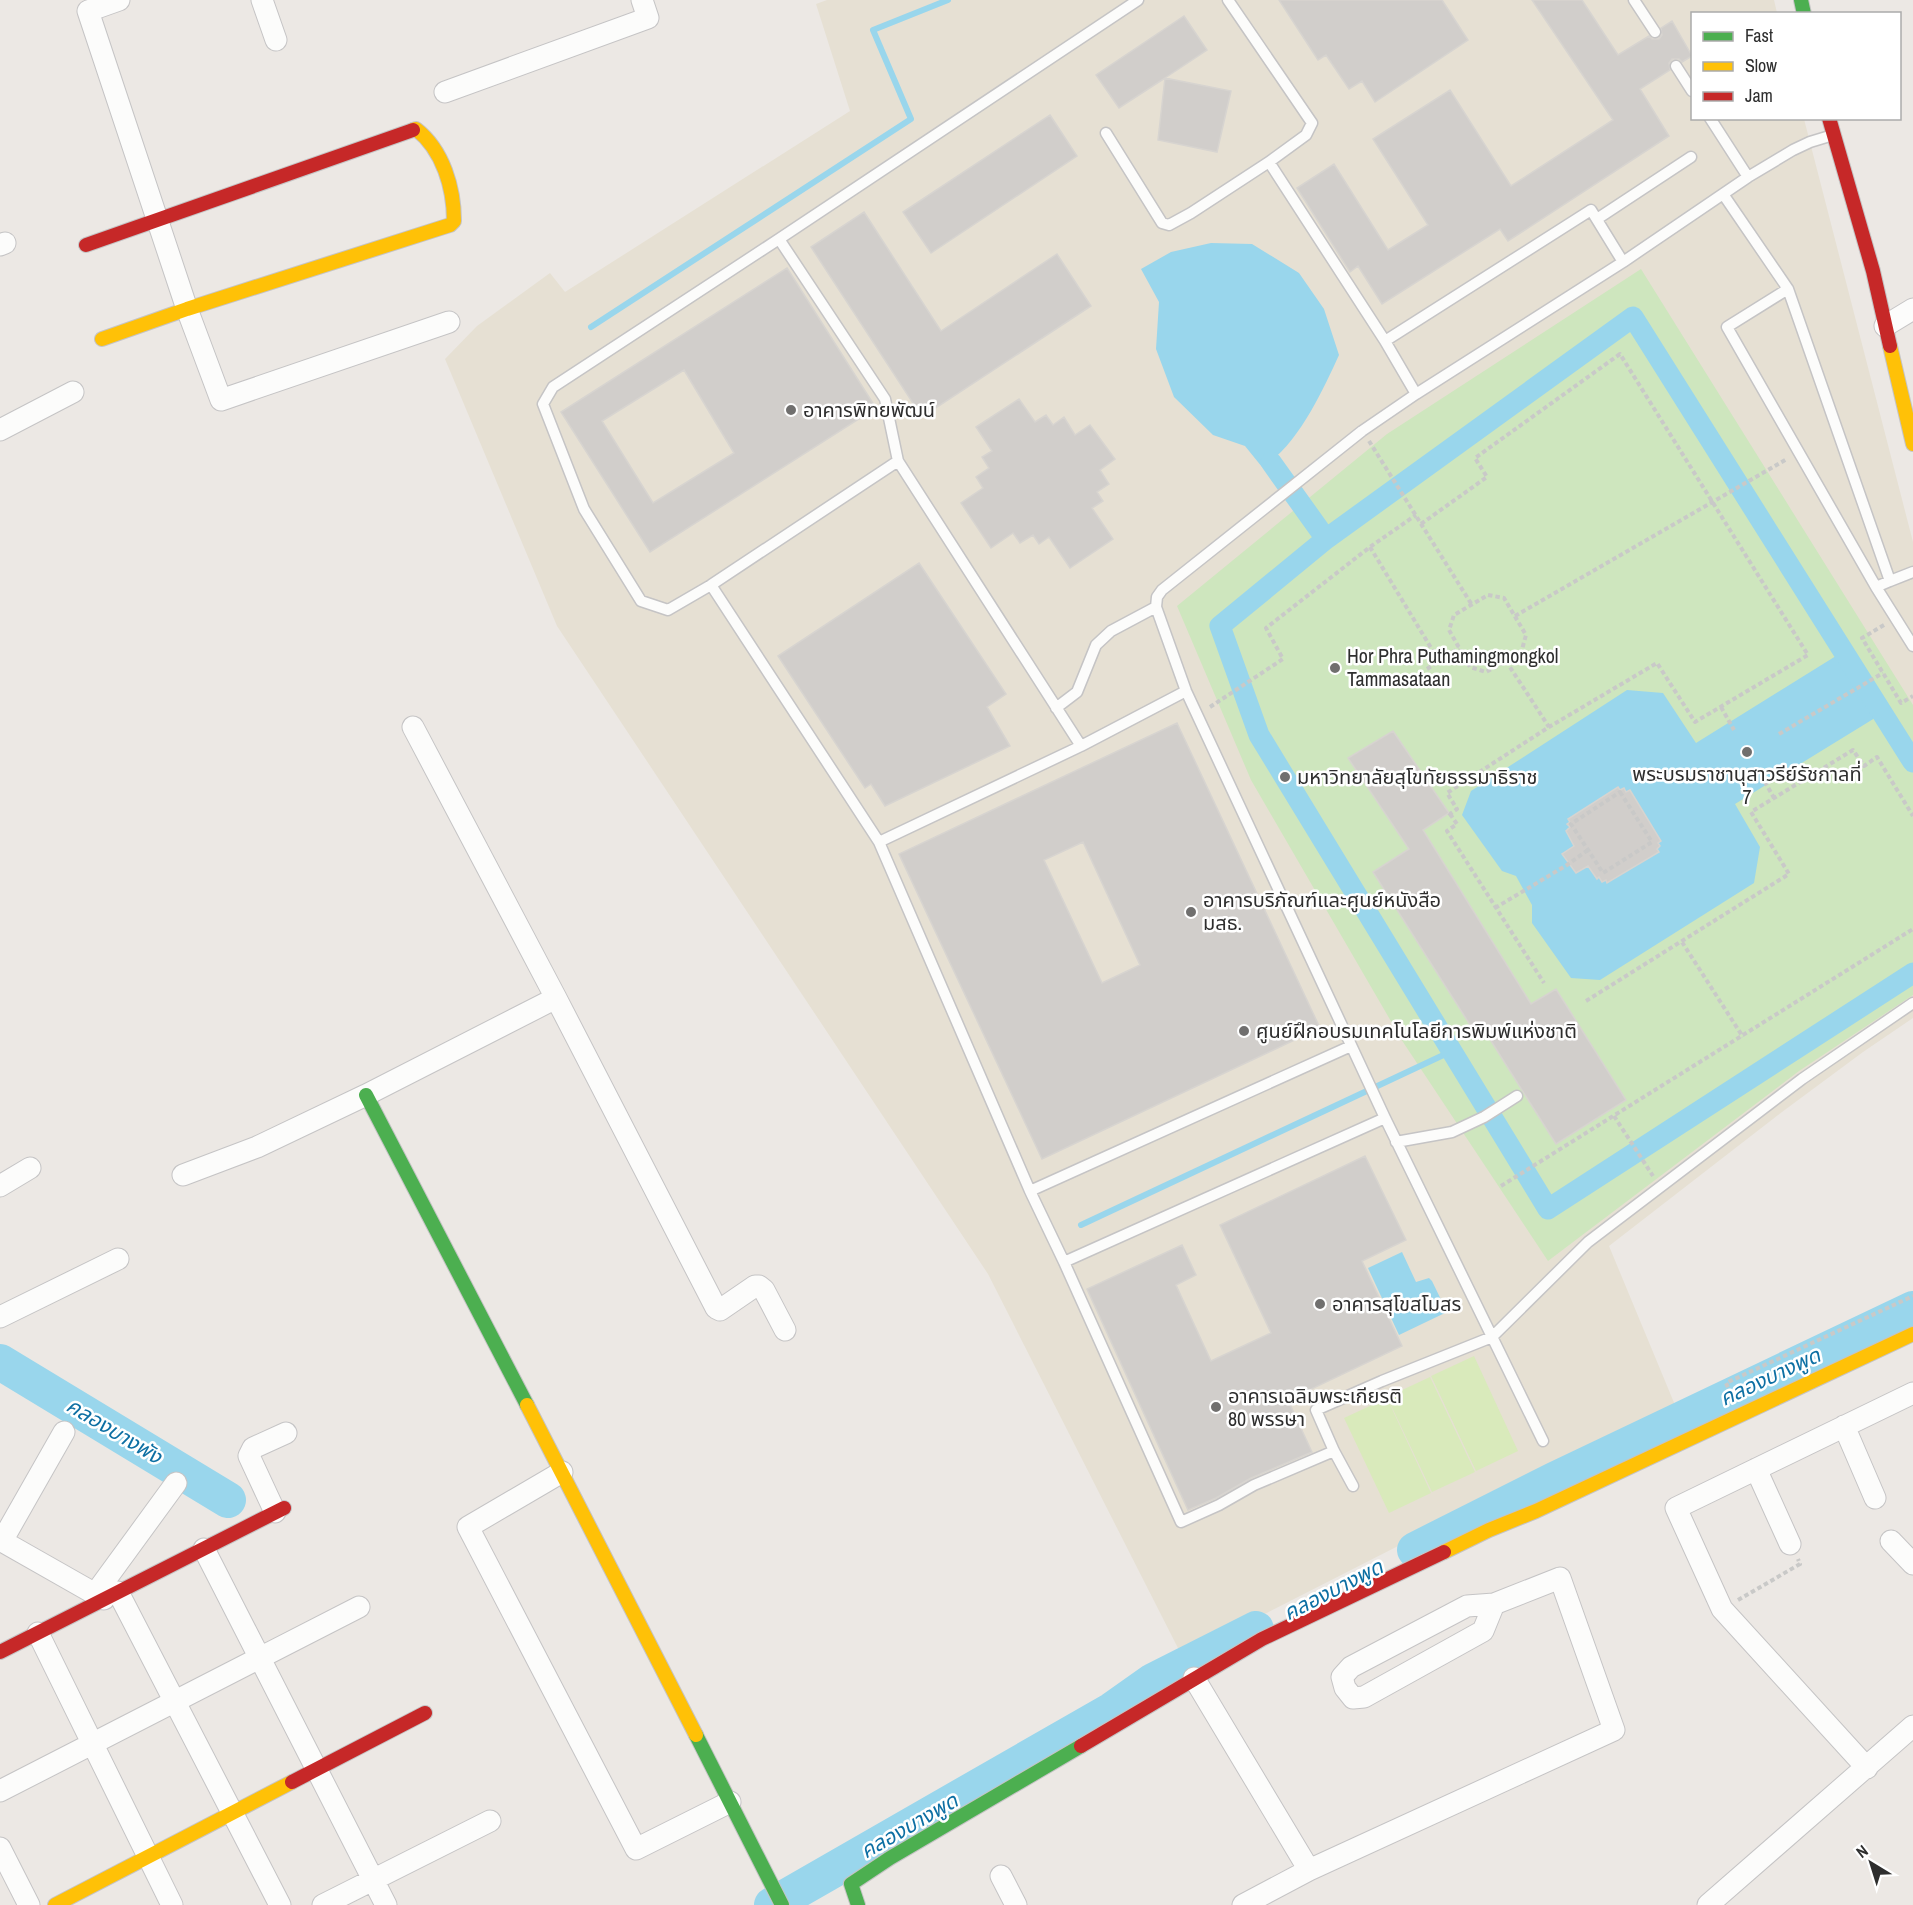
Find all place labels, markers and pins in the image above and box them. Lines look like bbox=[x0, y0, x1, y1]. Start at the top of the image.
place label: อาคารพิทยพัฒน์ bbox=[803, 396, 935, 423]
marker: อาคารพิทยพัฒน์ bbox=[784, 403, 798, 417]
place label: Hor Phra Puthamingmongkol Tammasataan bbox=[1347, 642, 1558, 692]
marker: Hor Phra Puthamingmongkol Tammasataan bbox=[1328, 661, 1342, 675]
marker: พระบรมราชานุสาวรีย์รัชกาลที่ 7 bbox=[1740, 745, 1754, 759]
place label: พระบรมราชานุสาวรีย์รัชกาลที่ 7 bbox=[1632, 760, 1862, 810]
place label: มหาวิทยาลัยสุโขทัยธรรมาธิราช bbox=[1297, 763, 1537, 790]
marker: มหาวิทยาลัยสุโขทัยธรรมาธิราช bbox=[1278, 770, 1292, 784]
place label: อาคารบริภัณฑ์และศูนย์หนังสือ มสธ. bbox=[1203, 886, 1441, 936]
marker: อาคารบริภัณฑ์และศูนย์หนังสือ มสธ. bbox=[1184, 905, 1198, 919]
place label: ศูนย์ฝึกอบรมเทคโนโลยีการพิมพ์แห่งชาติ bbox=[1256, 1017, 1577, 1044]
marker: ศูนย์ฝึกอบรมเทคโนโลยีการพิมพ์แห่งชาติ bbox=[1237, 1024, 1251, 1038]
place label: อาคารสุโขสโมสร bbox=[1332, 1290, 1461, 1317]
marker: อาคารสุโขสโมสร bbox=[1313, 1297, 1327, 1311]
place label: อาคารเฉลิมพระเกียรติ 80 พรรษา bbox=[1228, 1382, 1402, 1432]
marker: อาคารเฉลิมพระเกียรติ 80 พรรษา bbox=[1209, 1400, 1223, 1414]

